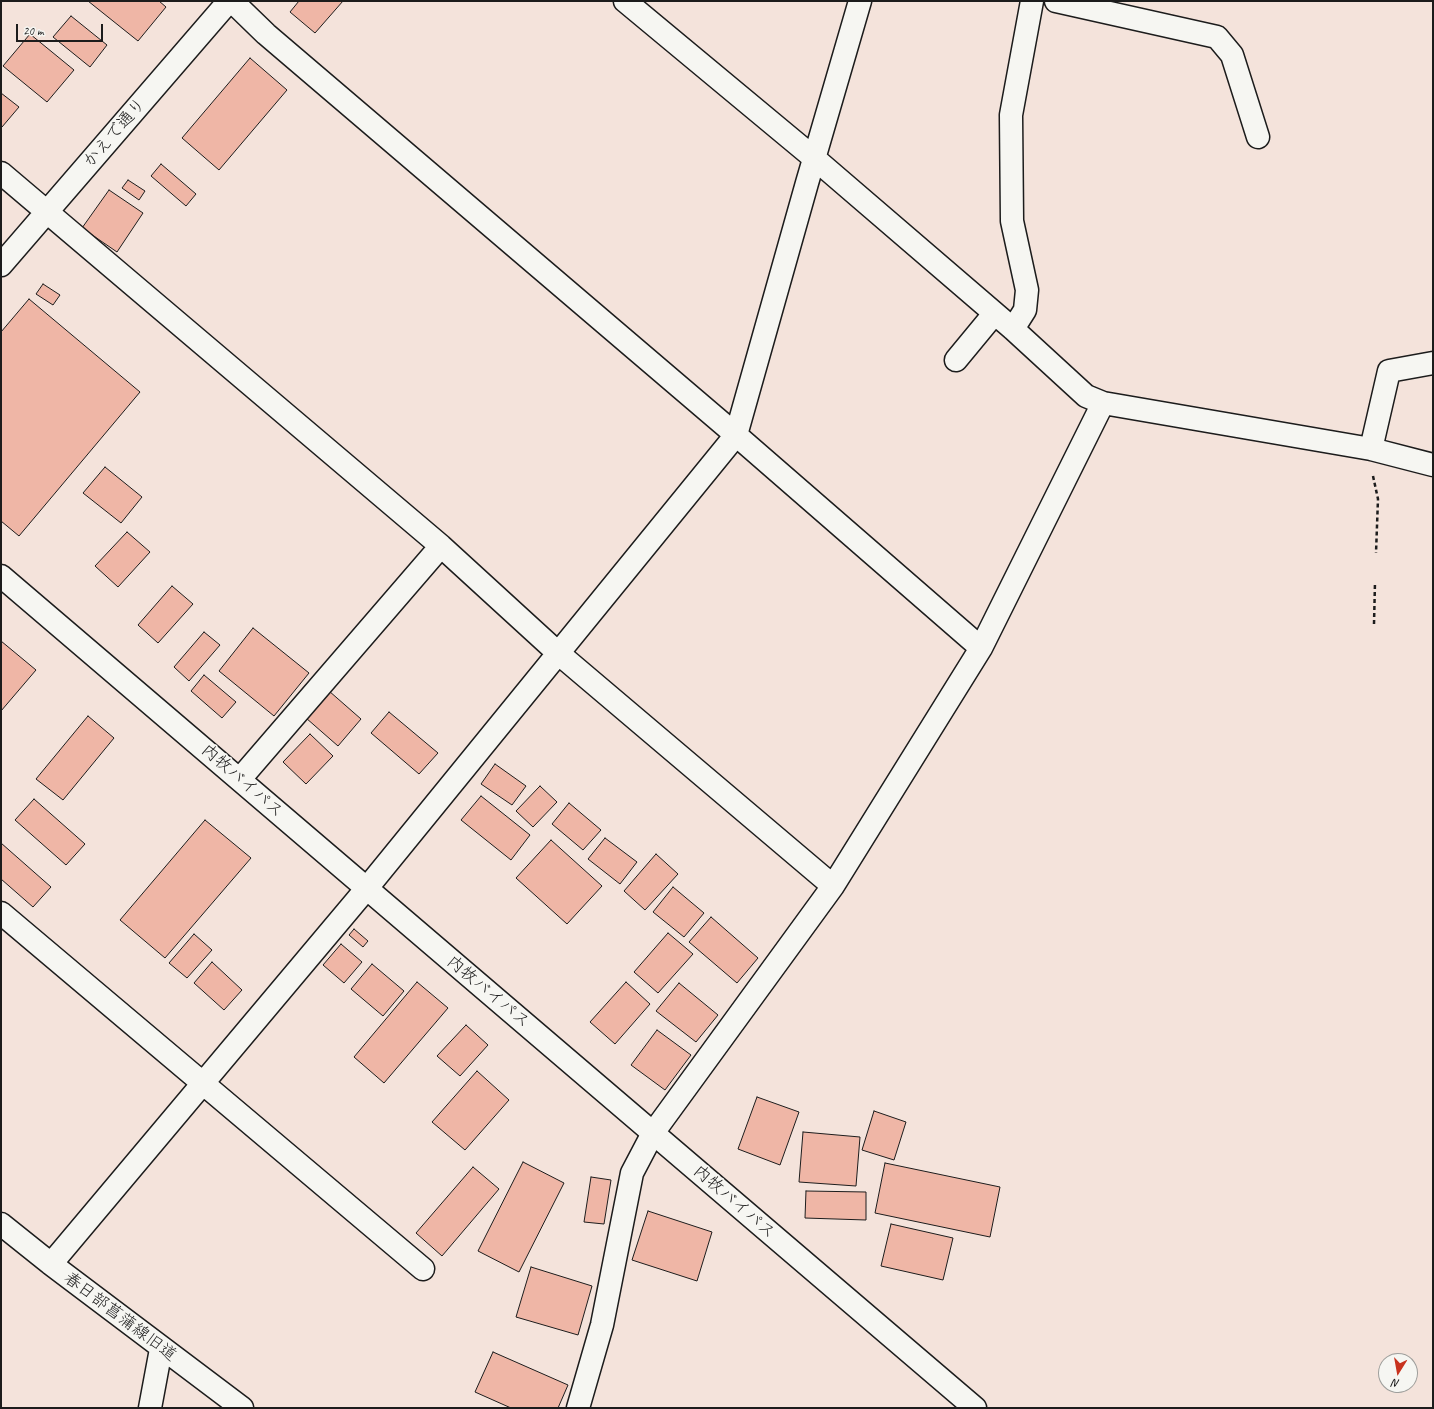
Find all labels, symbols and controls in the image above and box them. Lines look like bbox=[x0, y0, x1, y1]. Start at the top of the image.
scale bar bbox=[18, 16, 105, 42]
text: 20 m bbox=[23, 23, 43, 39]
street label: かえで通り bbox=[79, 94, 151, 172]
street label: 内牧バイパス bbox=[197, 740, 287, 822]
street label: 内牧バイパス bbox=[442, 951, 534, 1033]
street label: 内牧バイパス bbox=[689, 1161, 779, 1243]
street label: 春日部菖蒲線旧道 bbox=[60, 1268, 180, 1366]
north arrow bbox=[1378, 1353, 1418, 1393]
text: N bbox=[1391, 1376, 1401, 1391]

